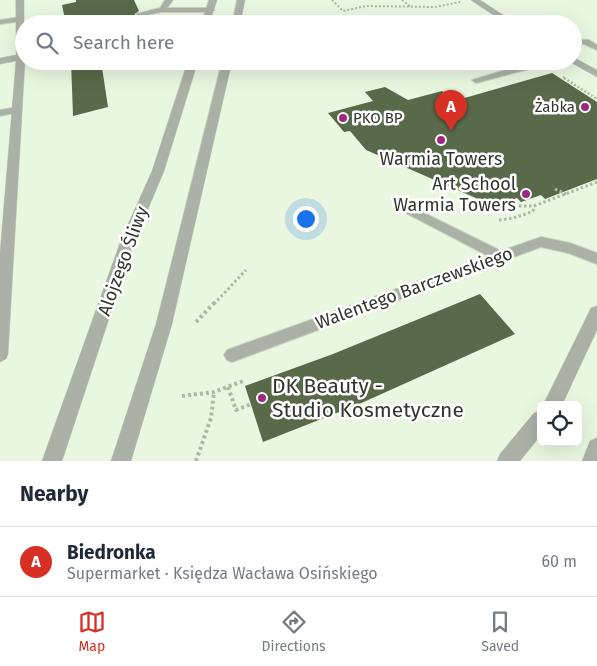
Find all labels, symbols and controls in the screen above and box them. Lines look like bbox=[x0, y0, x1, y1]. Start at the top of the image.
search box bbox=[15, 15, 582, 70]
icon: search bbox=[33, 29, 61, 57]
text: Search here bbox=[73, 31, 174, 54]
pin: A bbox=[435, 90, 467, 131]
place label: Żabka bbox=[535, 98, 575, 116]
marker: Żabka bbox=[579, 101, 591, 113]
place label: PKO BP bbox=[353, 109, 403, 127]
marker: PKO BP bbox=[337, 112, 349, 124]
marker: Warmia Towers bbox=[435, 134, 447, 146]
place label: Warmia Towers bbox=[380, 148, 502, 170]
place label: Art School Warmia Towers bbox=[393, 173, 516, 216]
marker: Art School Warmia Towers bbox=[520, 188, 532, 200]
street label: Alojzego Śliwy bbox=[93, 203, 153, 319]
your location bbox=[293, 206, 319, 232]
street label: Walentego Barczewskiego bbox=[312, 242, 516, 334]
place label: DK Beauty - Studio Kosmetyczne bbox=[272, 373, 464, 423]
marker: DK Beauty - Studio Kosmetyczne bbox=[256, 392, 268, 404]
map controls bbox=[537, 401, 582, 446]
button: locate bbox=[537, 401, 582, 446]
text: Nearby bbox=[20, 481, 88, 507]
text: Biedronka bbox=[67, 541, 156, 564]
text: A bbox=[31, 552, 41, 571]
text: 60 m bbox=[542, 552, 577, 571]
text: Supermarket · Księdza Wacława Osińskiego bbox=[67, 564, 378, 583]
tab: Map bbox=[78, 608, 106, 655]
tab: Directions bbox=[261, 608, 326, 655]
tab: Saved bbox=[481, 608, 519, 655]

